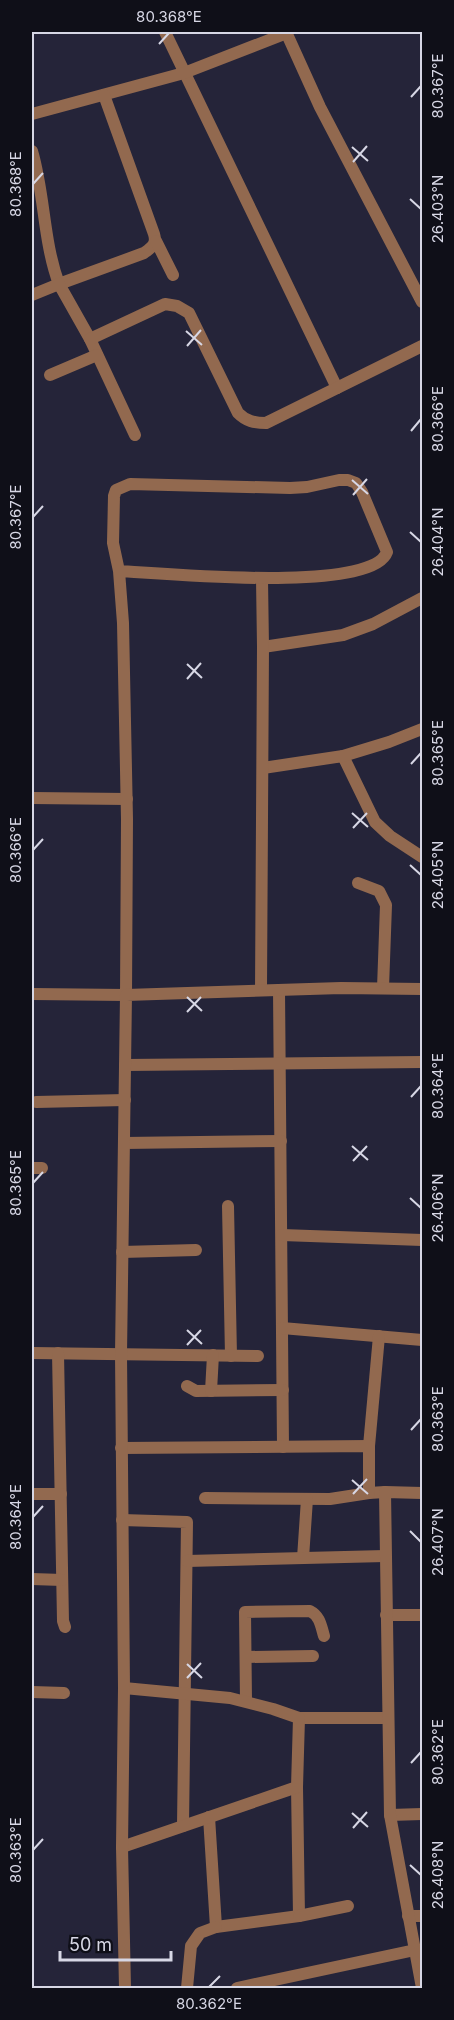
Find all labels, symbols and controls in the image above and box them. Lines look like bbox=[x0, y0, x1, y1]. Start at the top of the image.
text: 80.368°E bbox=[136, 7, 202, 26]
text: 80.367°E bbox=[428, 53, 447, 119]
text: 80.368°E bbox=[6, 151, 25, 217]
text: 26.403°N bbox=[428, 175, 447, 243]
text: 80.366°E bbox=[428, 386, 447, 452]
text: 80.367°E bbox=[6, 484, 25, 550]
text: 26.404°N bbox=[428, 508, 447, 576]
text: 80.365°E bbox=[428, 720, 447, 786]
text: 80.366°E bbox=[6, 817, 25, 883]
text: 26.405°N bbox=[428, 841, 447, 909]
text: 80.364°E bbox=[428, 1053, 447, 1119]
text: 80.365°E bbox=[6, 1150, 25, 1216]
text: 26.406°N bbox=[428, 1174, 447, 1242]
text: 80.363°E bbox=[428, 1386, 447, 1452]
text: 80.364°E bbox=[6, 1484, 25, 1550]
text: 26.407°N bbox=[428, 1508, 447, 1576]
text: 80.362°E bbox=[428, 1719, 447, 1785]
text: 80.363°E bbox=[6, 1817, 25, 1883]
text: 26.408°N bbox=[428, 1841, 447, 1909]
scale bar bbox=[60, 1924, 171, 1962]
text: 50 m bbox=[69, 1934, 112, 1955]
text: 80.362°E bbox=[176, 1994, 242, 2013]

